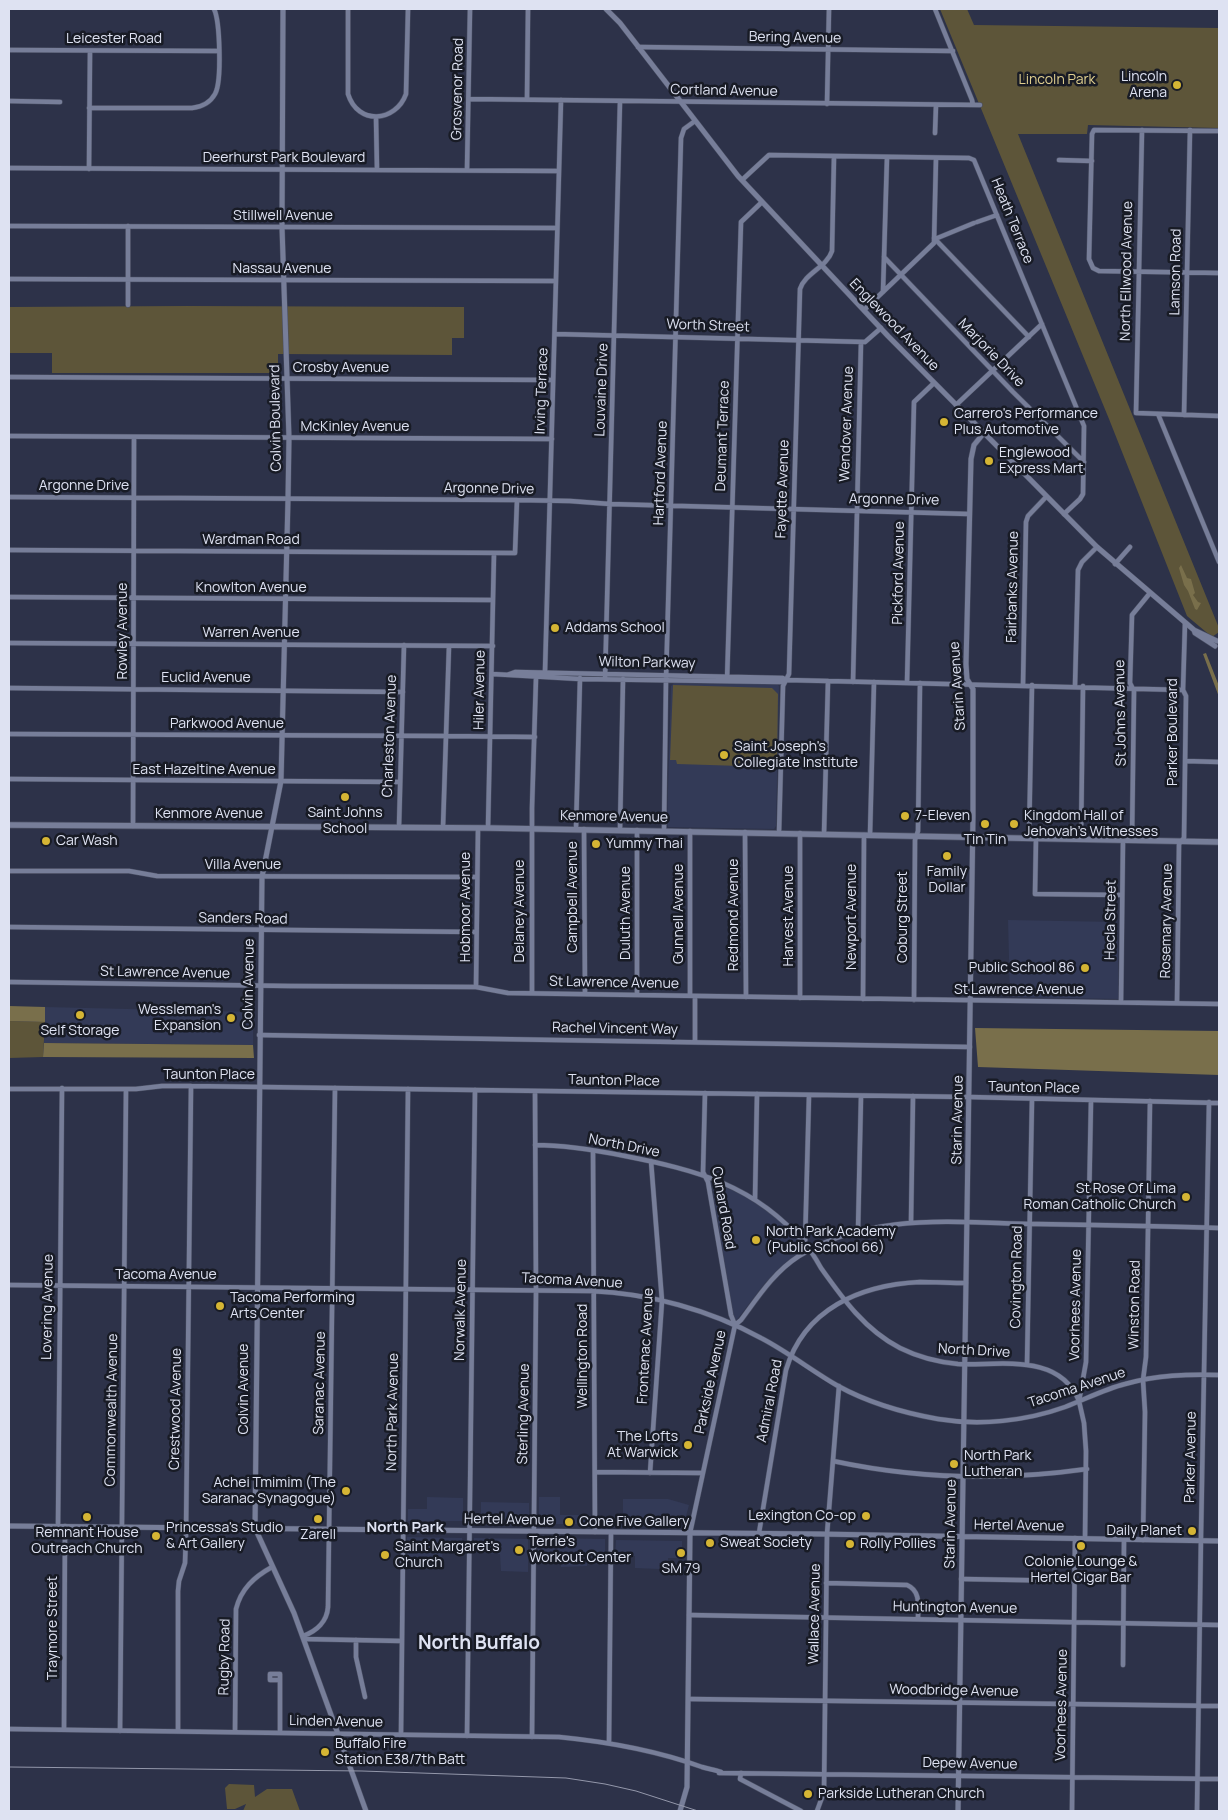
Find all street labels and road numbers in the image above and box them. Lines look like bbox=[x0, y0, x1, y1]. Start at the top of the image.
street label: Bering Avenue bbox=[749, 29, 841, 47]
street label: Leicester Road bbox=[66, 31, 162, 47]
street label: Grosvenor Road bbox=[449, 38, 467, 140]
street label: Cortland Avenue bbox=[670, 82, 778, 100]
street label: Deerhurst Park Boulevard bbox=[203, 150, 365, 166]
street label: Heath Terrace bbox=[987, 176, 1037, 266]
street label: North Ellwood Avenue bbox=[1117, 201, 1137, 341]
street label: Stillwell Avenue bbox=[233, 208, 333, 224]
street label: Lamson Road bbox=[1167, 228, 1185, 316]
street label: Nassau Avenue bbox=[233, 261, 331, 277]
street label: Englewood Avenue bbox=[846, 275, 942, 375]
street label: Marjorie Drive bbox=[954, 315, 1028, 391]
street label: Worth Street bbox=[666, 316, 750, 336]
street label: Louvaine Drive bbox=[592, 343, 612, 437]
street label: Irving Terrace bbox=[532, 347, 552, 435]
street label: Crosby Avenue bbox=[293, 360, 389, 376]
street label: Colvin Boulevard bbox=[267, 364, 285, 472]
street label: Wendover Avenue bbox=[837, 366, 857, 482]
street label: Deumant Terrace bbox=[713, 380, 733, 492]
street label: McKinley Avenue bbox=[301, 419, 409, 435]
street label: Hartford Avenue bbox=[651, 420, 671, 526]
street label: Fayette Avenue bbox=[773, 439, 793, 539]
street label: Argonne Drive bbox=[39, 478, 129, 494]
street label: Argonne Drive bbox=[444, 480, 534, 498]
street label: Argonne Drive bbox=[849, 491, 939, 509]
street label: Pickford Avenue bbox=[890, 521, 908, 625]
street label: Fairbanks Avenue bbox=[1004, 531, 1022, 643]
street label: Wardman Road bbox=[202, 532, 300, 548]
street label: Knowlton Avenue bbox=[195, 580, 307, 596]
street label: Rowley Avenue bbox=[115, 583, 131, 679]
street label: Warren Avenue bbox=[202, 625, 300, 641]
street label: Starin Avenue bbox=[947, 641, 969, 731]
street label: Hiler Avenue bbox=[471, 650, 489, 730]
street label: Wilton Parkway bbox=[598, 654, 696, 672]
street label: St Johns Avenue bbox=[1112, 660, 1130, 766]
street label: Euclid Avenue bbox=[161, 670, 251, 686]
street label: Charleston Avenue bbox=[379, 674, 401, 798]
street label: Parker Boulevard bbox=[1165, 678, 1181, 786]
street label: Parkwood Avenue bbox=[170, 716, 284, 732]
street label: East Hazeltine Avenue bbox=[132, 762, 276, 778]
street label: Kenmore Avenue bbox=[155, 806, 263, 822]
street label: Kenmore Avenue bbox=[560, 808, 668, 826]
street label: Campbell Avenue bbox=[565, 841, 581, 953]
street label: Hobmoor Avenue bbox=[458, 852, 474, 962]
street label: Villa Avenue bbox=[205, 857, 281, 873]
street label: Delaney Avenue bbox=[512, 859, 528, 963]
street label: Redmond Avenue bbox=[726, 859, 742, 971]
street label: Rosemary Avenue bbox=[1158, 863, 1176, 979]
street label: Gunnell Avenue bbox=[671, 864, 687, 964]
street label: Newport Avenue bbox=[844, 864, 860, 970]
street label: Harvest Avenue bbox=[781, 865, 797, 967]
street label: Duluth Avenue bbox=[618, 866, 634, 960]
street label: Coburg Street bbox=[895, 871, 911, 963]
street label: Hecla Street bbox=[1102, 880, 1120, 960]
street label: Sanders Road bbox=[198, 910, 288, 928]
street label: Colvin Avenue bbox=[240, 938, 258, 1030]
street label: St Lawrence Avenue bbox=[100, 963, 230, 983]
street label: St Lawrence Avenue bbox=[549, 973, 679, 993]
street label: St Lawrence Avenue bbox=[954, 982, 1084, 998]
street label: Rachel Vincent Way bbox=[552, 1020, 678, 1038]
street label: Taunton Place bbox=[163, 1067, 255, 1083]
street label: Taunton Place bbox=[568, 1072, 660, 1090]
street label: Starin Avenue bbox=[949, 1075, 967, 1165]
street label: Taunton Place bbox=[988, 1079, 1080, 1097]
street label: North Drive bbox=[587, 1131, 661, 1161]
street label: Cunard Road bbox=[707, 1165, 739, 1251]
street label: Covington Road bbox=[1008, 1225, 1026, 1329]
street label: Voorhees Avenue bbox=[1067, 1249, 1085, 1361]
street label: Lovering Avenue bbox=[39, 1254, 57, 1360]
street label: Norwalk Avenue bbox=[452, 1259, 470, 1361]
street label: Winston Road bbox=[1126, 1260, 1144, 1350]
street label: Tacoma Avenue bbox=[115, 1267, 217, 1283]
street label: Tacoma Avenue bbox=[521, 1270, 623, 1292]
street label: Frontenac Avenue bbox=[635, 1287, 657, 1405]
street label: Wellington Road bbox=[575, 1304, 591, 1408]
street label: Parkside Avenue bbox=[692, 1329, 730, 1435]
street label: Saranac Avenue bbox=[311, 1331, 329, 1435]
street label: Commonwealth Avenue bbox=[102, 1333, 122, 1487]
street label: North Drive bbox=[937, 1341, 1011, 1361]
street label: Colvin Avenue bbox=[236, 1344, 252, 1434]
street label: Crestwood Avenue bbox=[167, 1348, 185, 1470]
street label: North Park Avenue bbox=[384, 1353, 402, 1471]
street label: Admiral Road bbox=[754, 1358, 786, 1444]
street label: Sterling Avenue bbox=[515, 1363, 533, 1465]
street label: Tacoma Avenue bbox=[1026, 1364, 1128, 1412]
street label: Parker Avenue bbox=[1182, 1411, 1200, 1503]
street label: Starin Avenue bbox=[942, 1479, 960, 1569]
street label: Hertel Avenue bbox=[464, 1511, 554, 1529]
street label: Hertel Avenue bbox=[974, 1517, 1064, 1535]
street label: Wallace Avenue bbox=[806, 1563, 824, 1665]
street label: Traymore Street bbox=[45, 1576, 61, 1680]
street label: Huntington Avenue bbox=[893, 1599, 1017, 1617]
street label: Rugby Road bbox=[216, 1619, 234, 1695]
street label: Voorhees Avenue bbox=[1053, 1649, 1071, 1761]
street label: Woodbridge Avenue bbox=[889, 1681, 1019, 1701]
street label: Linden Avenue bbox=[289, 1713, 383, 1731]
street label: Depew Avenue bbox=[922, 1755, 1018, 1773]

